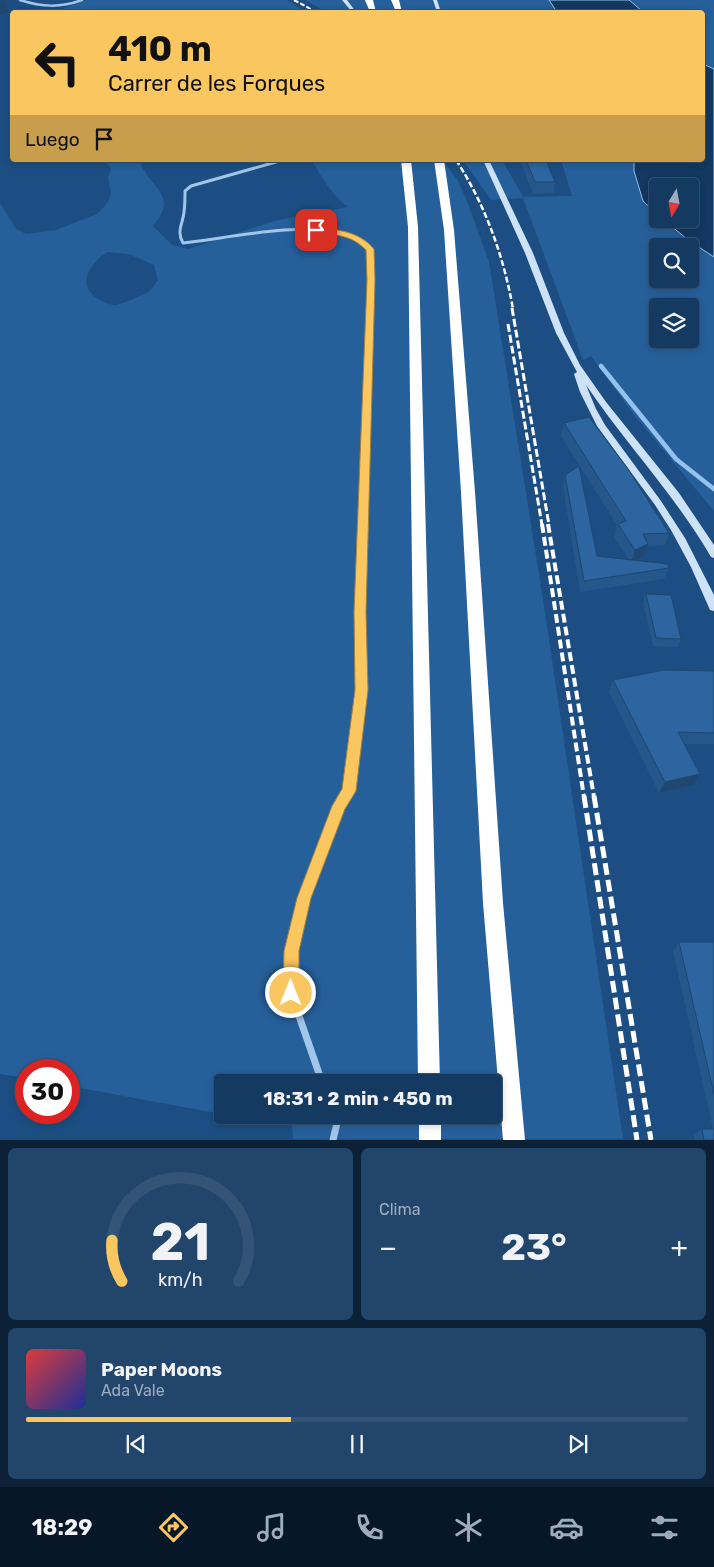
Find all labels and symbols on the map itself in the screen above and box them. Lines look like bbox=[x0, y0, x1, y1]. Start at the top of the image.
north arrow bbox=[649, 178, 699, 228]
pin bbox=[295, 209, 337, 251]
position arrow bbox=[264, 966, 316, 1018]
speed limit sign: 30 bbox=[15, 1059, 80, 1124]

